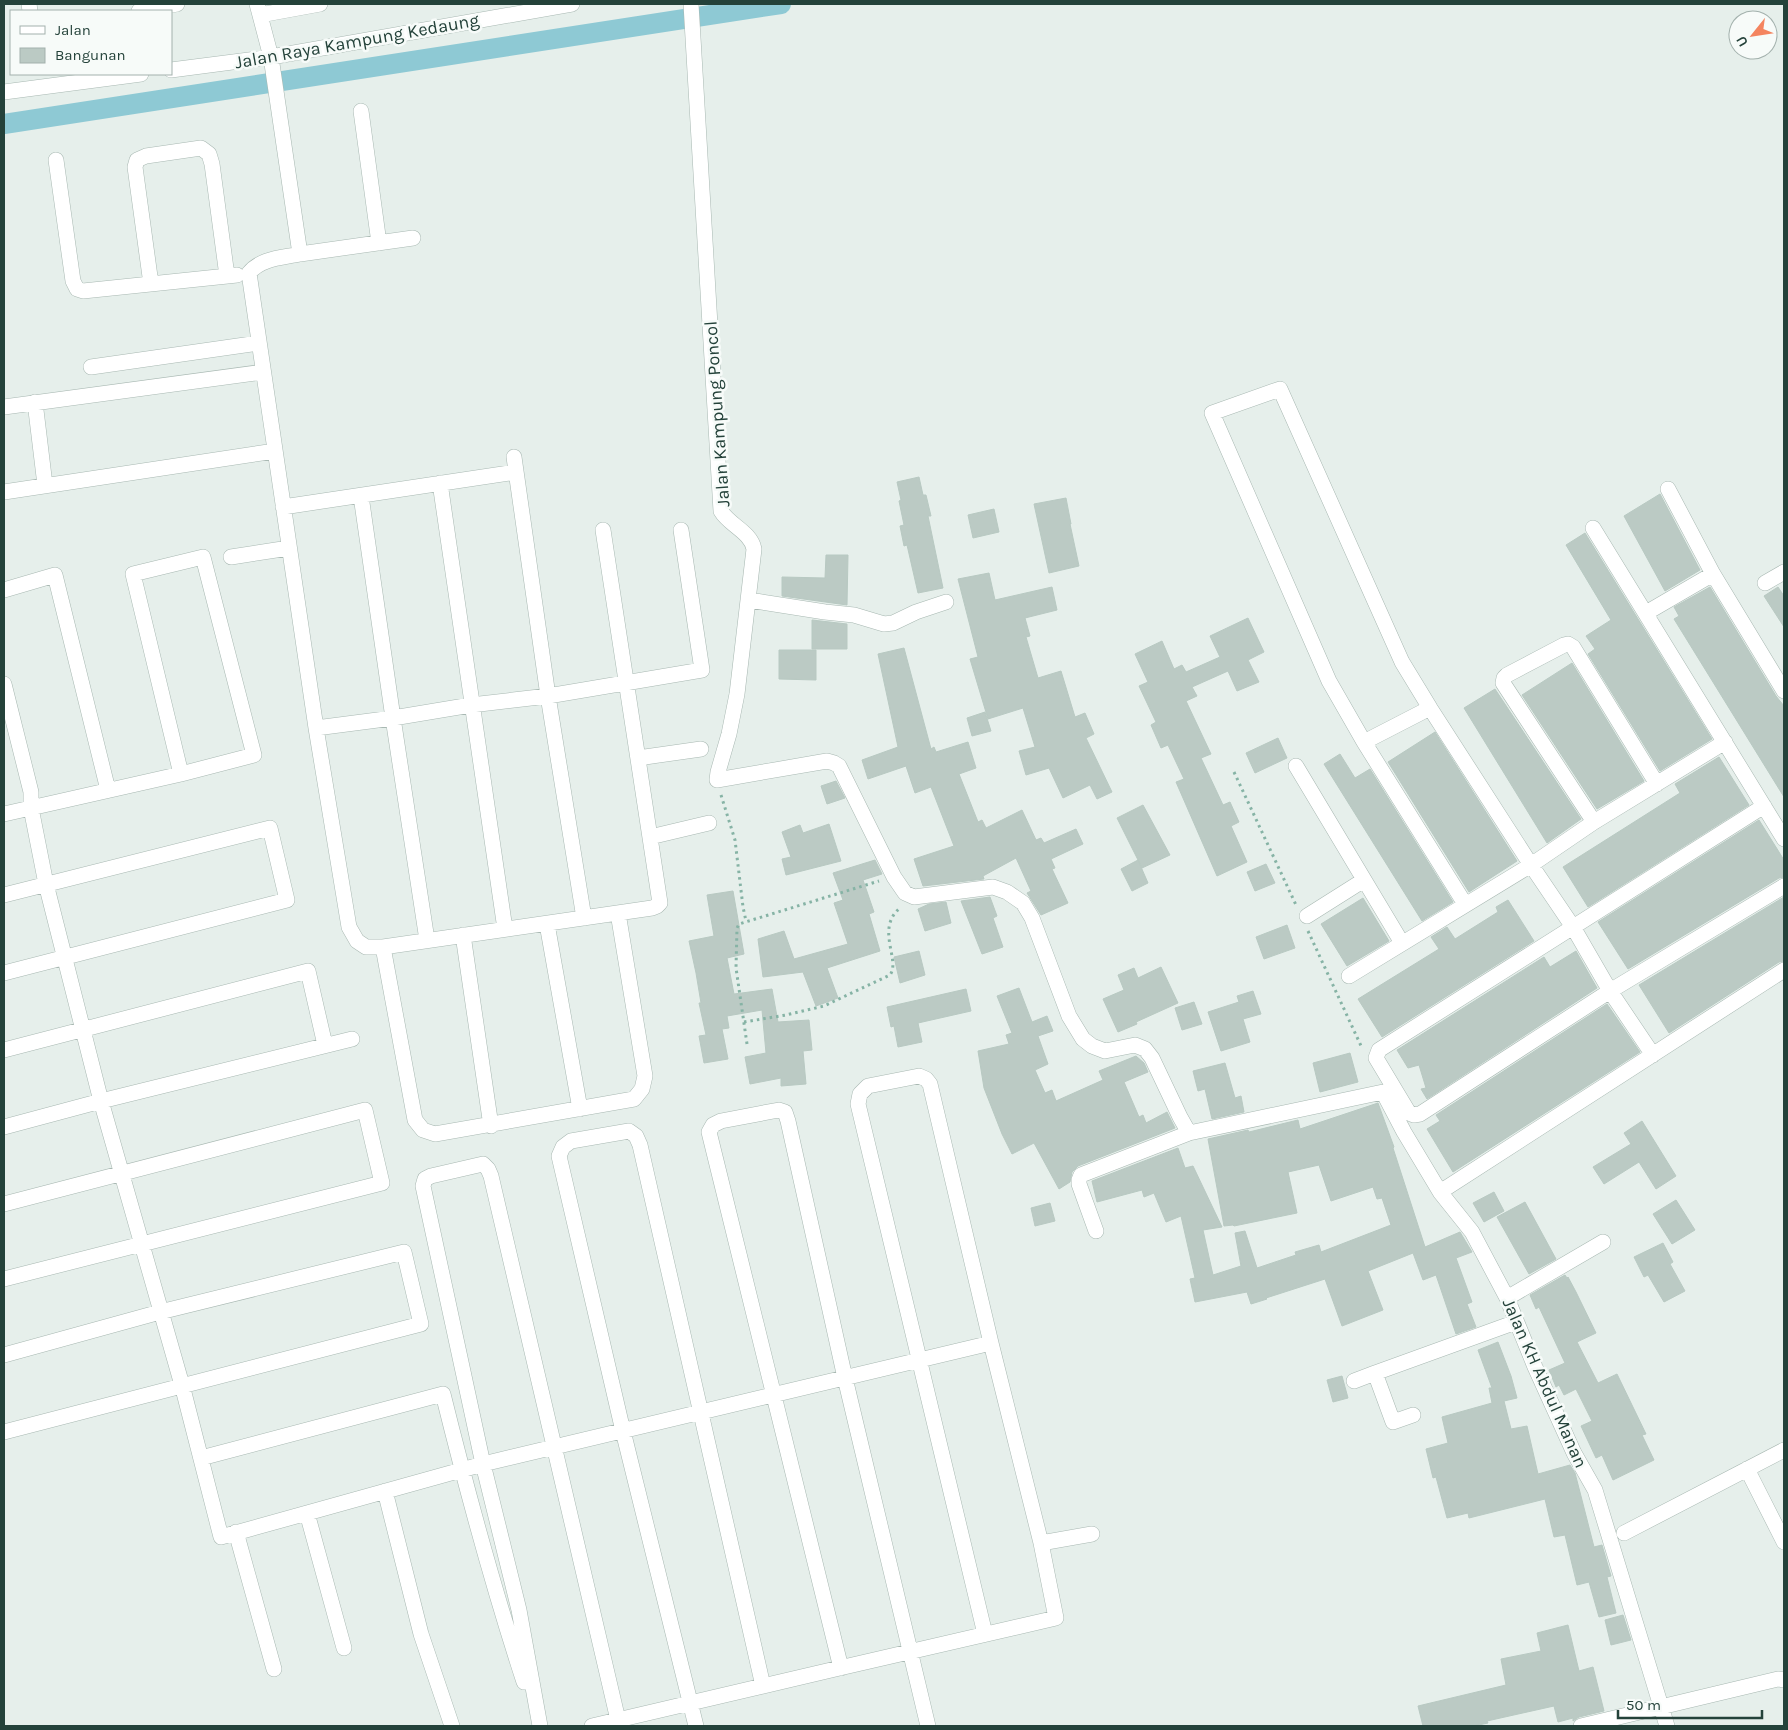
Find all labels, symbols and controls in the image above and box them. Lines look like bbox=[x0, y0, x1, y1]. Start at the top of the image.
street label: Jalan Raya Kampung Kedaung bbox=[233, 9, 481, 73]
legend bbox=[10, 10, 172, 75]
north arrow bbox=[1728, 10, 1778, 60]
text: Jalan bbox=[55, 21, 91, 39]
text: U bbox=[1732, 33, 1752, 50]
text: Bangunan bbox=[55, 46, 126, 64]
street label: Jalan Kampung Poncol bbox=[700, 320, 734, 508]
street label: Jalan KH Abdul Manan bbox=[1498, 1295, 1592, 1471]
scale bar bbox=[1618, 1688, 1762, 1720]
text: 50 m bbox=[1626, 1696, 1661, 1714]

